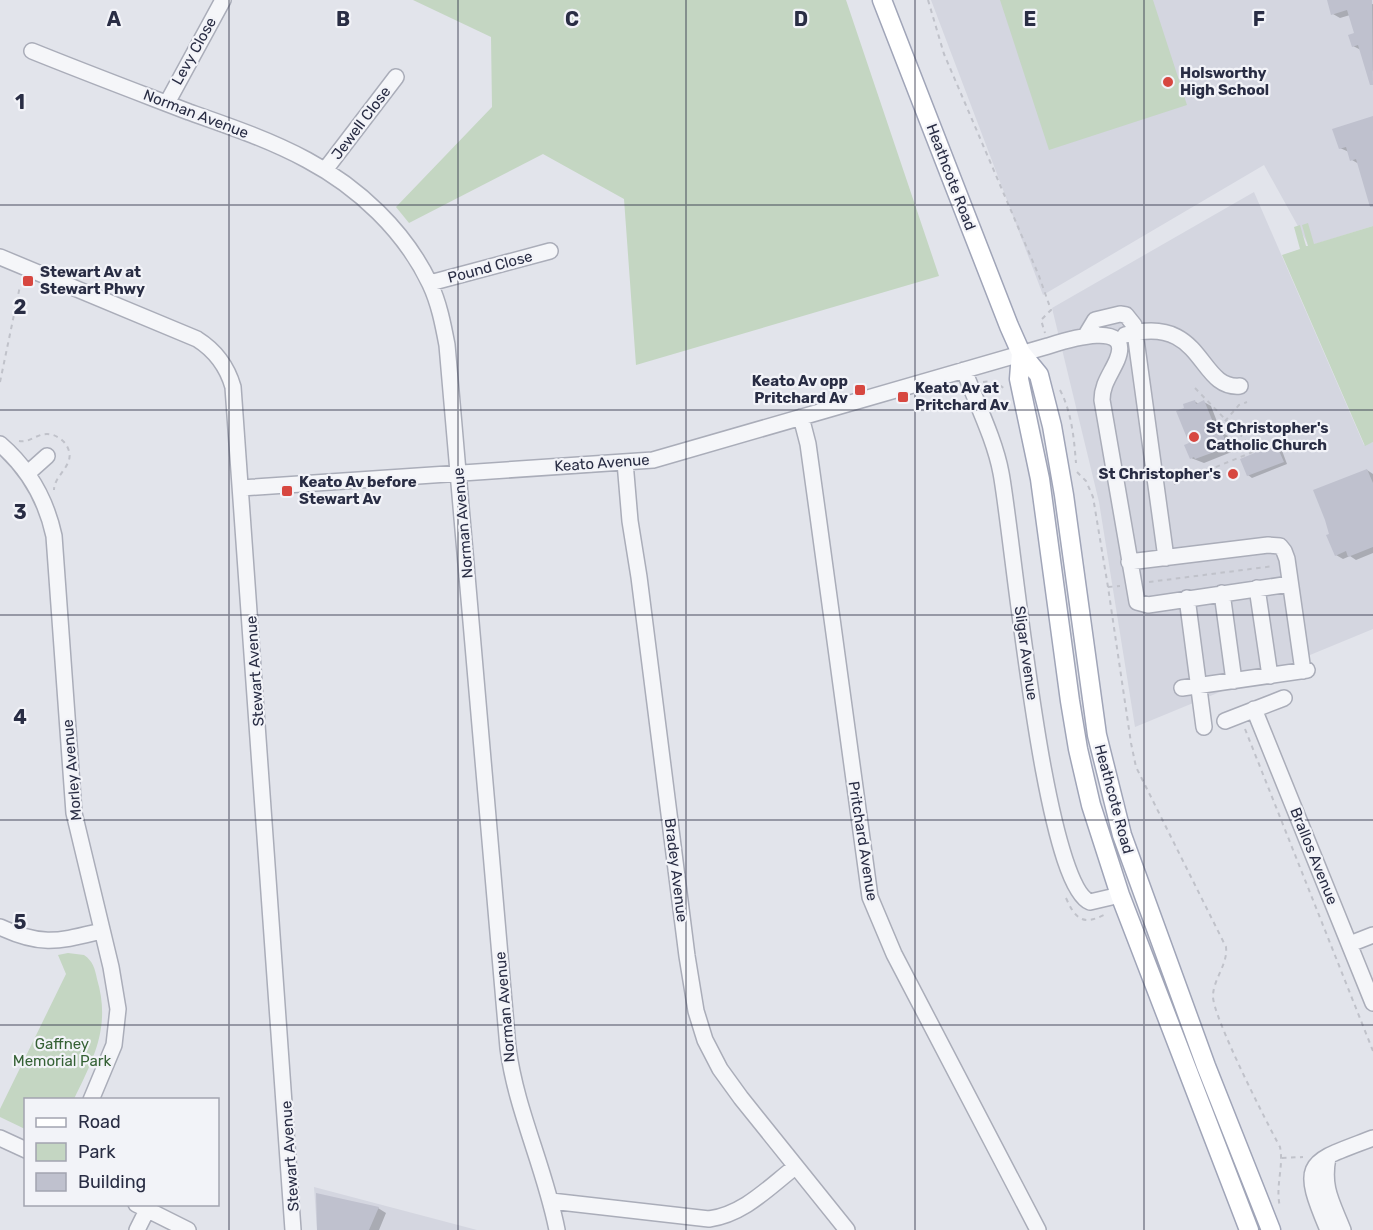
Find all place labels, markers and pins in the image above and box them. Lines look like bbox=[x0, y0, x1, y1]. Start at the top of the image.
place label: Holsworthy High School bbox=[1180, 64, 1269, 99]
marker: Holsworthy High School bbox=[1161, 75, 1175, 89]
place label: Stewart Av at Stewart Phwy bbox=[40, 263, 145, 298]
marker: Stewart Av at Stewart Phwy bbox=[21, 274, 35, 288]
place label: Keato Av opp Pritchard Av bbox=[752, 372, 848, 407]
place label: Keato Av at Pritchard Av bbox=[915, 379, 1009, 414]
marker: Keato Av opp Pritchard Av bbox=[853, 383, 867, 397]
marker: Keato Av at Pritchard Av bbox=[896, 390, 910, 404]
place label: St Christopher's Catholic Church bbox=[1206, 419, 1329, 454]
marker: St Christopher's Catholic Church bbox=[1187, 430, 1201, 444]
place label: St Christopher's bbox=[1098, 465, 1221, 483]
marker: St Christopher's bbox=[1226, 467, 1240, 481]
place label: Keato Av before Stewart Av bbox=[299, 473, 417, 508]
marker: Keato Av before Stewart Av bbox=[280, 484, 294, 498]

